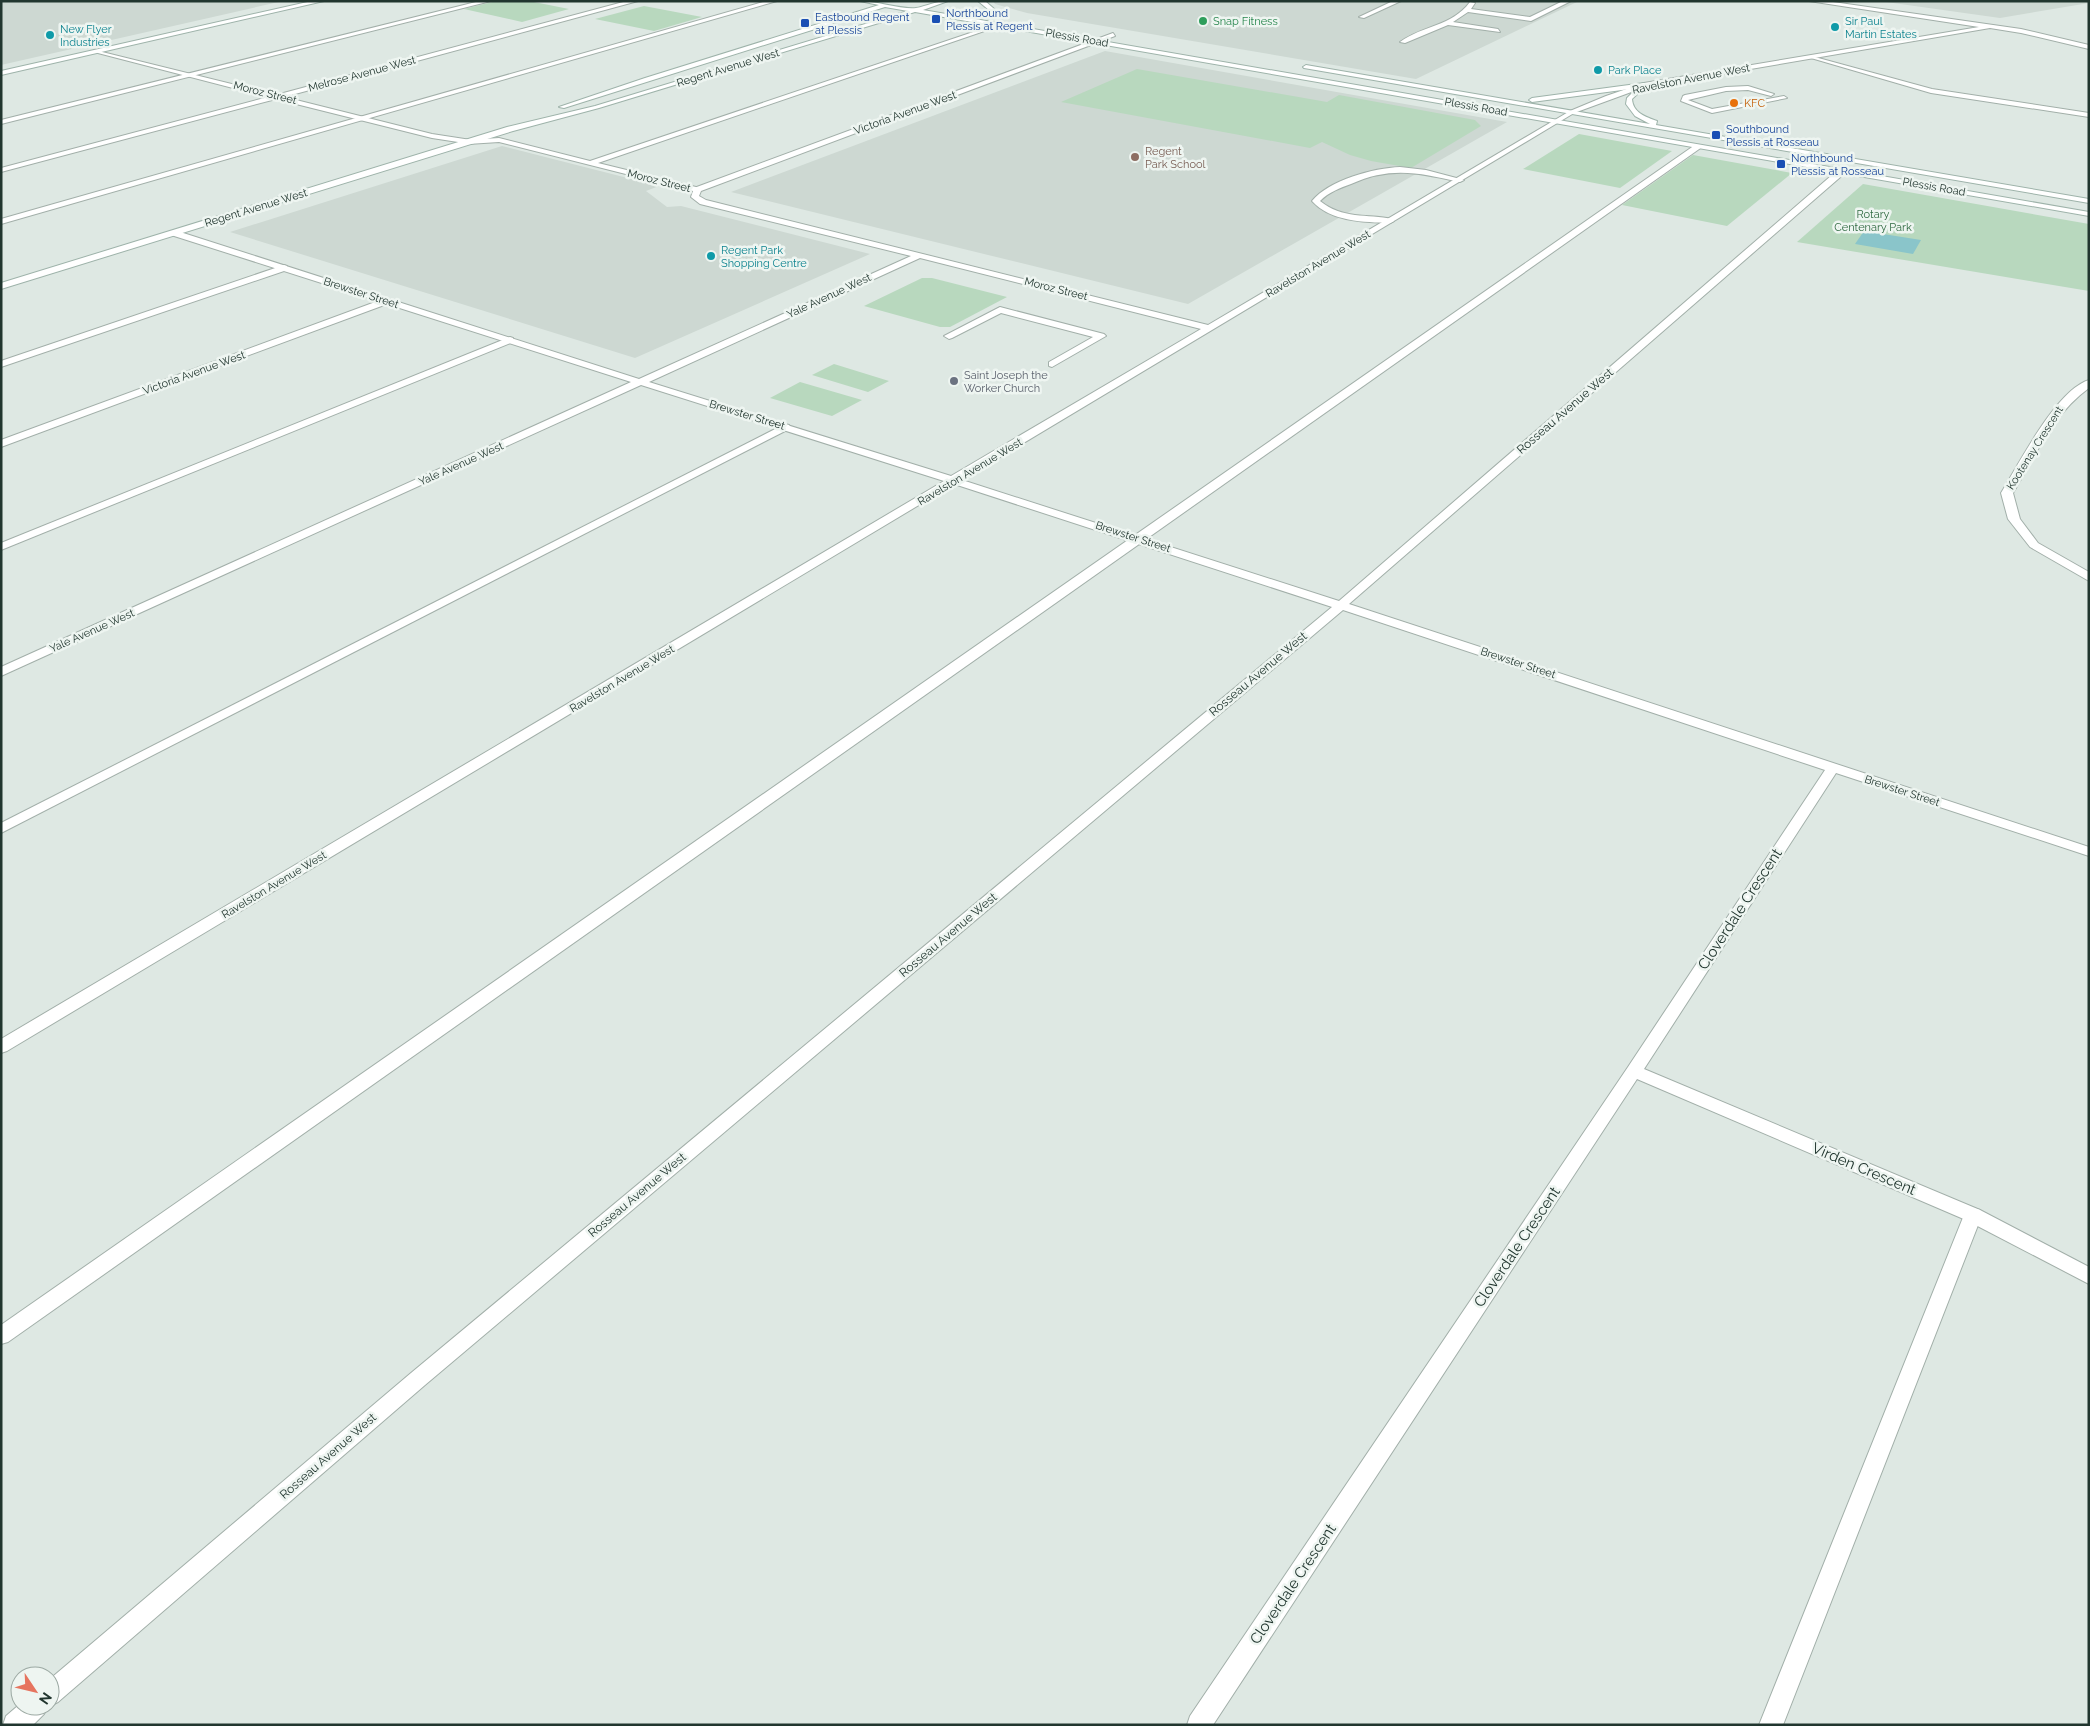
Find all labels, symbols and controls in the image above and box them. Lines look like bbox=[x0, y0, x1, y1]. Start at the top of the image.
place label: Northbound Plessis at Regent bbox=[946, 7, 1033, 33]
place label: Eastbound Regent at Plessis bbox=[815, 11, 910, 37]
marker: Northbound Plessis at Regent bbox=[930, 13, 942, 25]
marker: Snap Fitness bbox=[1197, 15, 1209, 27]
place label: Snap Fitness bbox=[1213, 15, 1278, 28]
place label: Sir Paul Martin Estates bbox=[1845, 15, 1917, 41]
marker: Eastbound Regent at Plessis bbox=[799, 17, 811, 29]
marker: Sir Paul Martin Estates bbox=[1829, 21, 1841, 33]
place label: New Flyer Industries bbox=[60, 23, 112, 49]
street label: Plessis Road bbox=[1044, 26, 1110, 50]
marker: New Flyer Industries bbox=[44, 29, 56, 41]
street label: Regent Avenue West bbox=[675, 46, 781, 90]
street label: Melrose Avenue West bbox=[307, 53, 417, 95]
street label: Ravelston Avenue West bbox=[1631, 61, 1751, 97]
marker: Park Place bbox=[1592, 64, 1604, 76]
place label: Park Place bbox=[1608, 64, 1662, 77]
street label: Moroz Street bbox=[232, 79, 298, 107]
street label: Victoria Avenue West bbox=[852, 88, 958, 138]
street label: Plessis Road bbox=[1443, 95, 1509, 119]
marker: KFC bbox=[1728, 97, 1740, 109]
place label: KFC bbox=[1744, 97, 1765, 110]
place label: Southbound Plessis at Rosseau bbox=[1726, 123, 1819, 149]
marker: Southbound Plessis at Rosseau bbox=[1710, 129, 1722, 141]
place label: Regent Park School bbox=[1145, 145, 1205, 171]
marker: Regent Park School bbox=[1129, 151, 1141, 163]
place label: Northbound Plessis at Rosseau bbox=[1791, 152, 1884, 178]
marker: Northbound Plessis at Rosseau bbox=[1775, 158, 1787, 170]
street label: Moroz Street bbox=[626, 167, 692, 195]
street label: Plessis Road bbox=[1901, 175, 1967, 199]
street label: Regent Avenue West bbox=[203, 186, 309, 230]
park label: Rotary Centenary Park bbox=[1834, 208, 1912, 234]
street label: Ravelston Avenue West bbox=[1263, 227, 1373, 300]
place label: Regent Park Shopping Centre bbox=[721, 244, 807, 270]
marker: Regent Park Shopping Centre bbox=[705, 250, 717, 262]
street label: Yale Avenue West bbox=[785, 271, 873, 321]
street label: Brewster Street bbox=[322, 275, 401, 311]
street label: Moroz Street bbox=[1023, 275, 1089, 303]
street label: Victoria Avenue West bbox=[141, 348, 247, 398]
street label: Rosseau Avenue West bbox=[1514, 365, 1616, 457]
place label: Saint Joseph the Worker Church bbox=[964, 369, 1048, 395]
marker: Saint Joseph the Worker Church bbox=[948, 375, 960, 387]
street label: Brewster Street bbox=[708, 397, 787, 433]
street label: Kootenay Crescent bbox=[2004, 404, 2066, 492]
street label: Ravelston Avenue West bbox=[915, 435, 1025, 508]
street label: Yale Avenue West bbox=[417, 439, 506, 489]
street label: Brewster Street bbox=[1094, 519, 1173, 555]
street label: Yale Avenue West bbox=[48, 606, 137, 656]
street label: Rosseau Avenue West bbox=[1206, 629, 1310, 719]
street label: Ravelston Avenue West bbox=[567, 642, 677, 715]
street label: Brewster Street bbox=[1479, 645, 1558, 681]
street label: Brewster Street bbox=[1863, 773, 1942, 809]
street label: Cloverdale Crescent bbox=[1694, 845, 1786, 973]
street label: Ravelston Avenue West bbox=[219, 848, 329, 921]
street label: Rosseau Avenue West bbox=[896, 890, 1000, 980]
street label: Virden Crescent bbox=[1809, 1139, 1919, 1199]
street label: Rosseau Avenue West bbox=[585, 1150, 689, 1240]
street label: Cloverdale Crescent bbox=[1470, 1184, 1564, 1310]
street label: Rosseau Avenue West bbox=[277, 1410, 379, 1502]
street label: Cloverdale Crescent bbox=[1246, 1521, 1340, 1647]
north arrow bbox=[10, 1666, 60, 1716]
text: N bbox=[36, 1689, 55, 1707]

